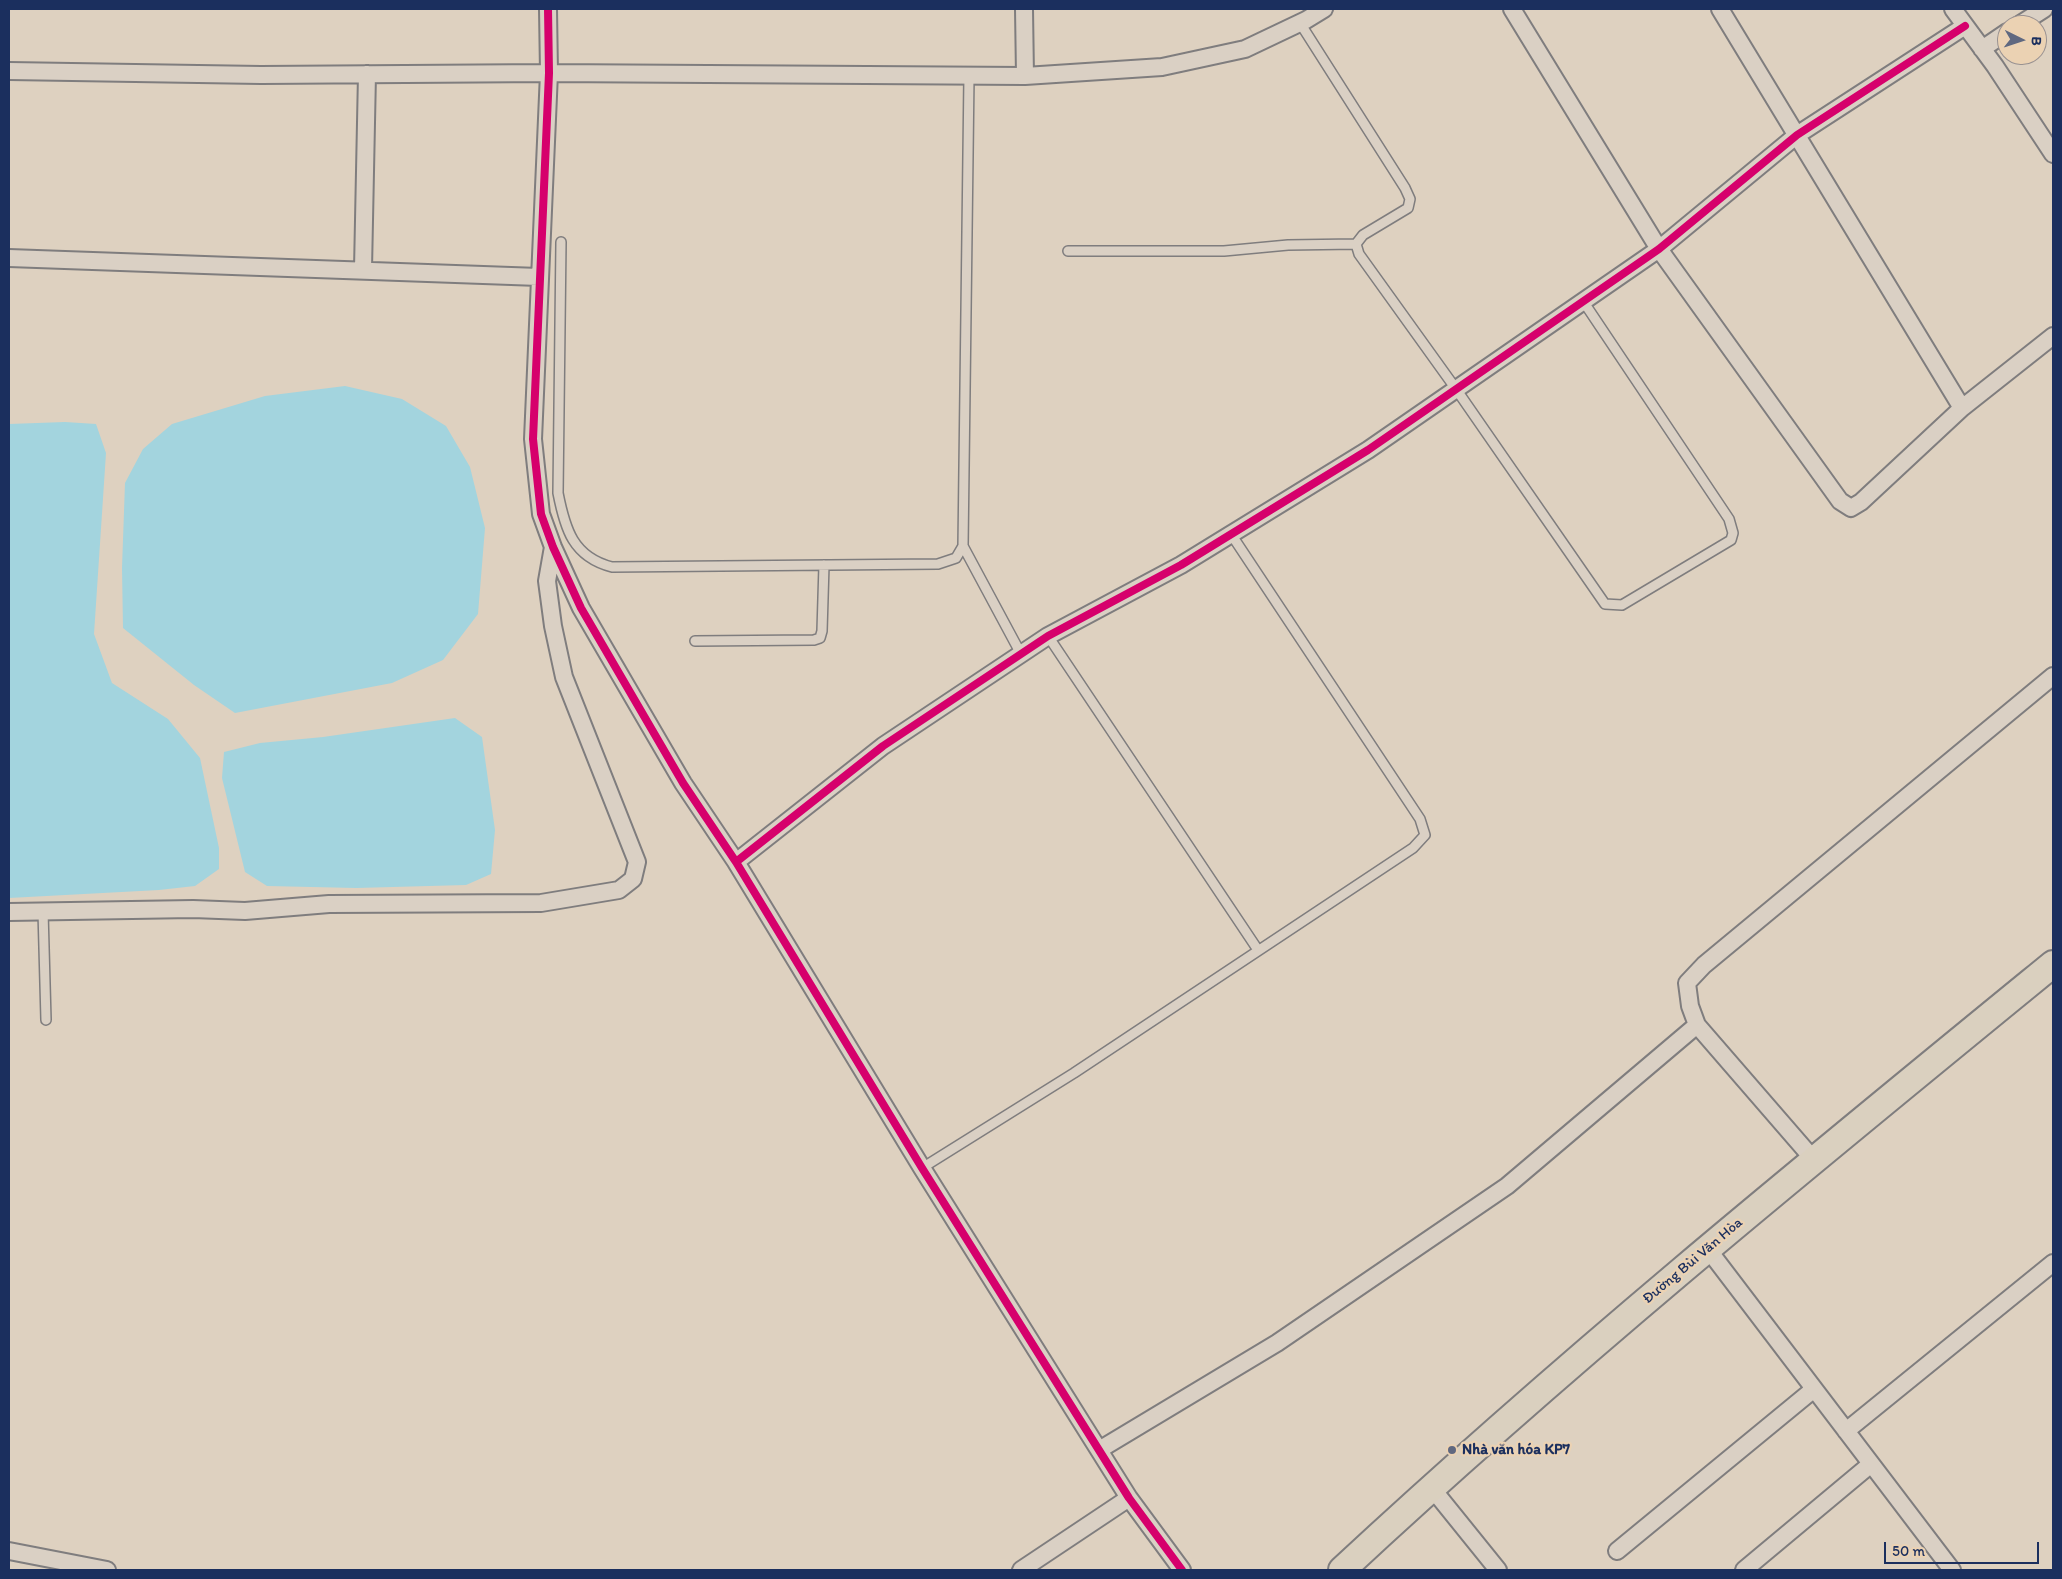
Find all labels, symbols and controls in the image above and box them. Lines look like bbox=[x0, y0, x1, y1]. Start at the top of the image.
north arrow bbox=[1997, 15, 2047, 65]
text: B bbox=[2028, 36, 2045, 46]
street label: Đường Bùi Văn Hòa bbox=[1639, 1214, 1747, 1308]
place label: Nhà văn hóa KP7 bbox=[1462, 1441, 1570, 1459]
marker: Nhà văn hóa KP7 bbox=[1446, 1444, 1458, 1456]
scale bar bbox=[1887, 1532, 2042, 1564]
text: 50 m bbox=[1892, 1542, 1925, 1560]

